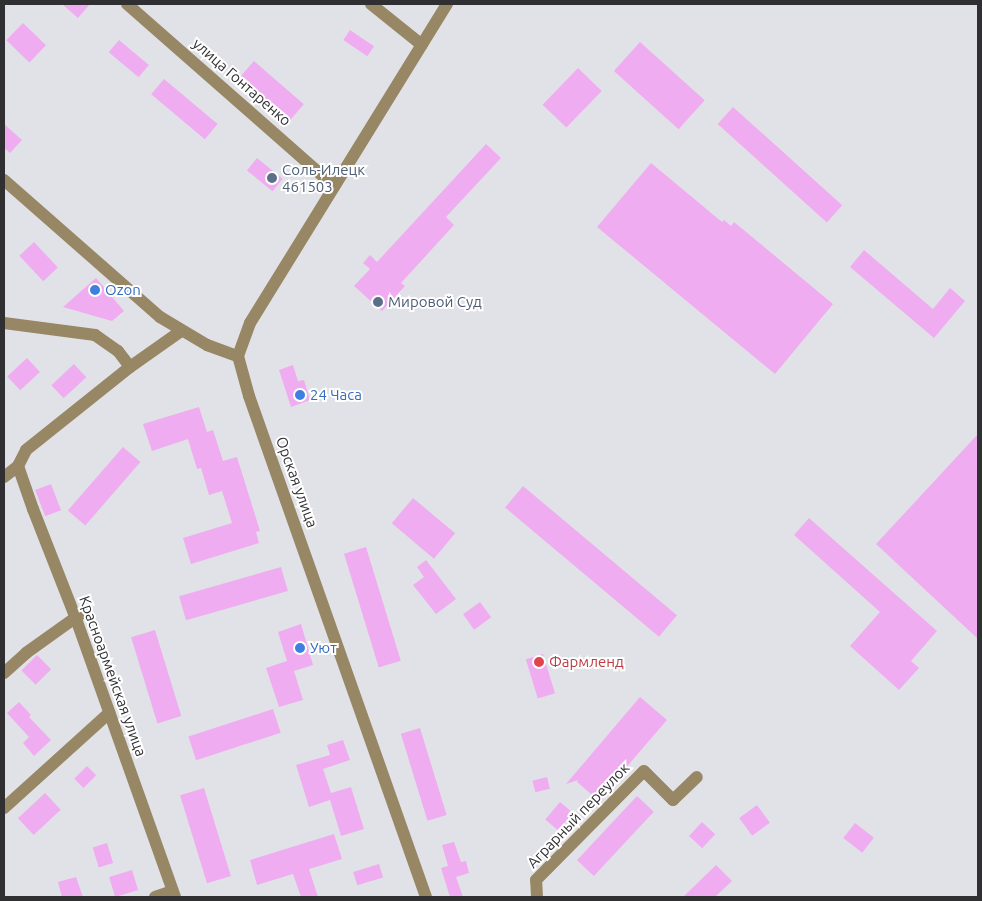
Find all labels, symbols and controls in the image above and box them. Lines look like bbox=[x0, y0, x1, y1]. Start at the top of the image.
street label: улица Гонтаренко bbox=[189, 34, 295, 130]
place label: Соль-Илецк 461503 bbox=[282, 160, 365, 195]
marker: Соль-Илецк 461503 bbox=[266, 172, 278, 184]
place label: Ozon bbox=[105, 281, 141, 299]
marker: Ozon bbox=[89, 284, 101, 296]
place label: Мировой Суд bbox=[388, 293, 482, 311]
marker: Мировой Суд bbox=[372, 296, 384, 308]
place label: 24 Часа bbox=[310, 386, 362, 404]
marker: 24 Часа bbox=[294, 389, 306, 401]
street label: Орская улица bbox=[272, 434, 322, 530]
street label: Красноармейская улица bbox=[76, 593, 150, 759]
place label: Уют bbox=[310, 639, 337, 657]
marker: Уют bbox=[294, 642, 306, 654]
place label: Фармленд bbox=[549, 653, 624, 671]
marker: Фармленд bbox=[533, 656, 545, 668]
street label: Аграрный переулок bbox=[523, 759, 633, 871]

